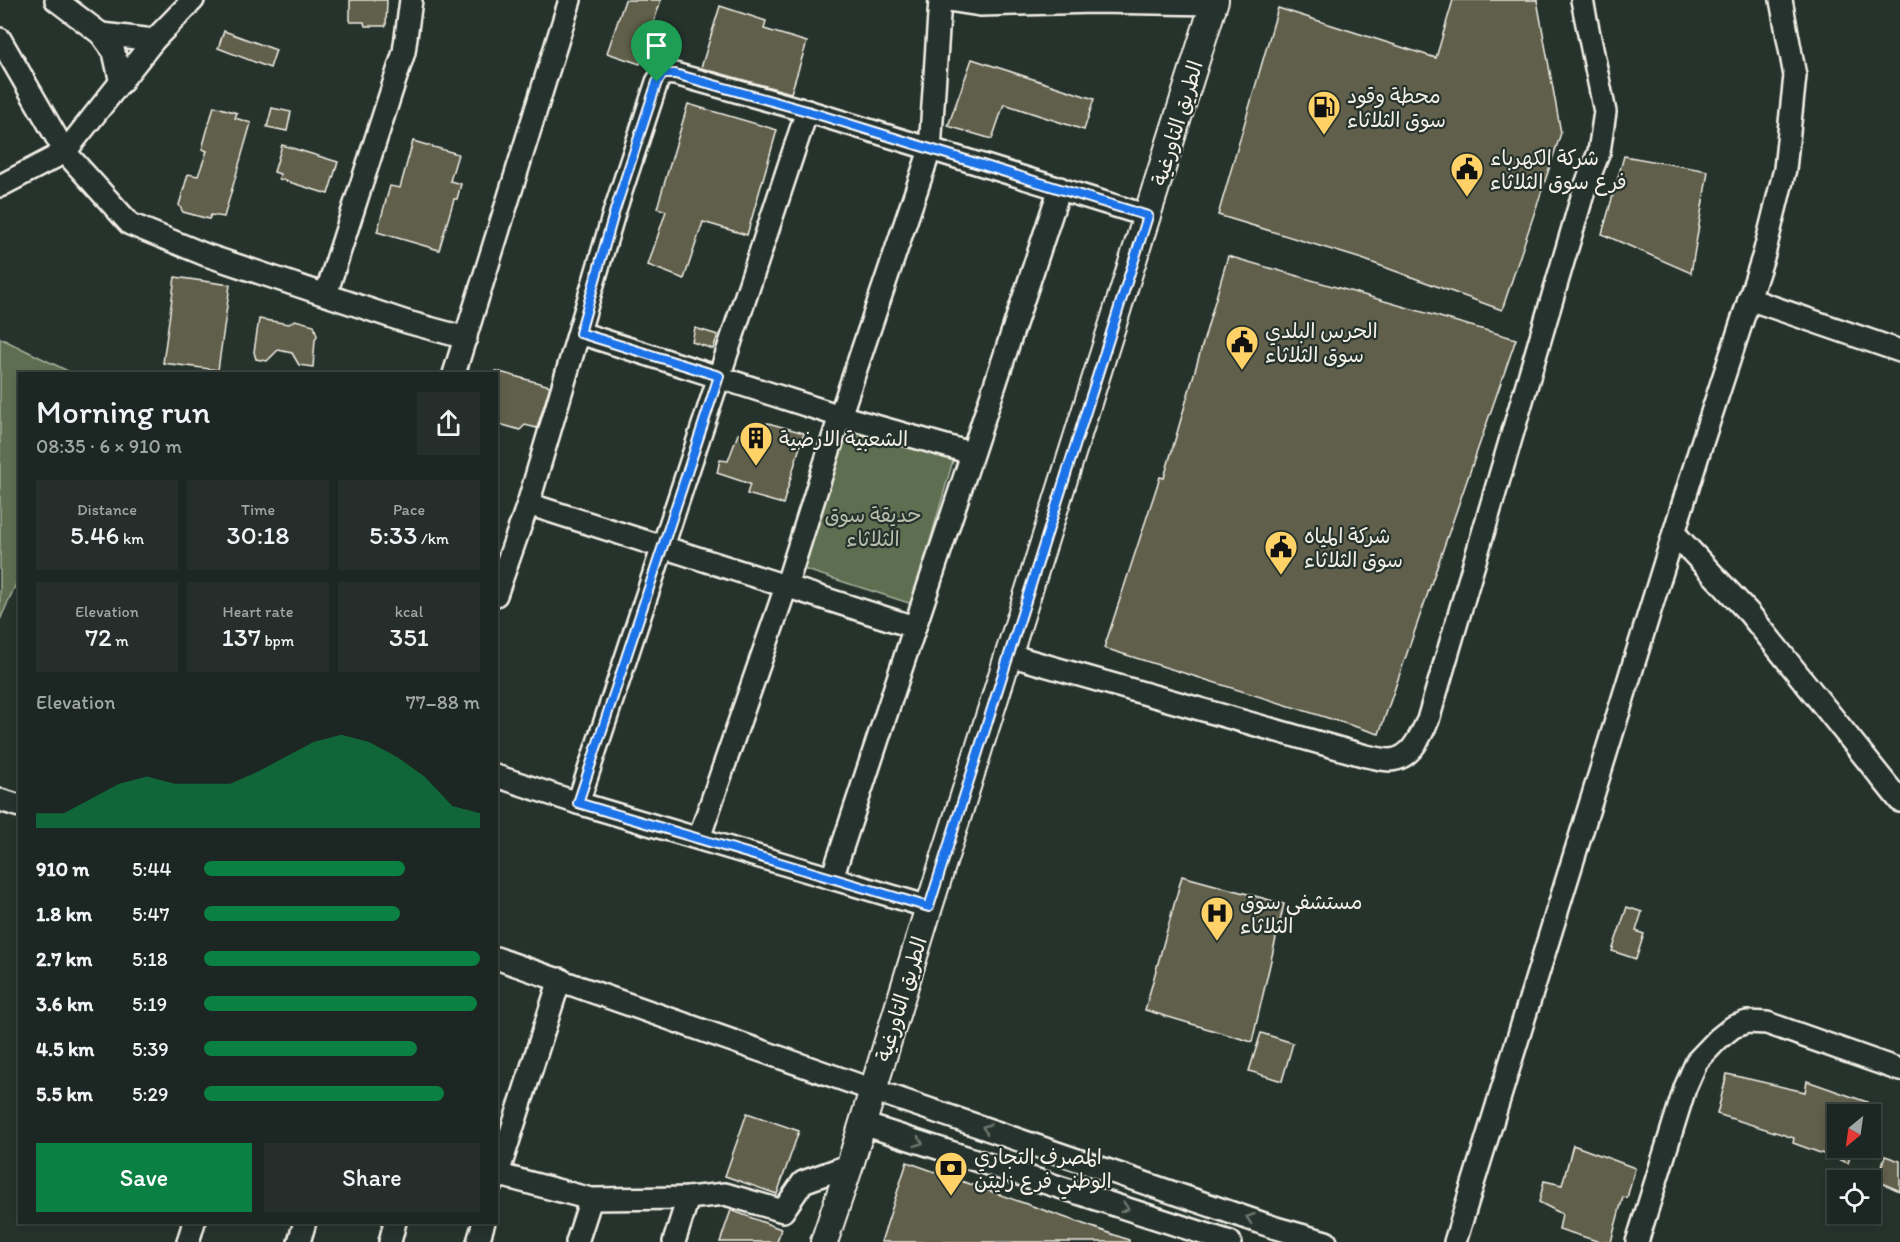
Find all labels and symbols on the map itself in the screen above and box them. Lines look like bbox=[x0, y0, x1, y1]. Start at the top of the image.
pin bbox=[631, 20, 682, 82]
street label: الطريق التاورغية bbox=[1146, 58, 1208, 188]
place label: محطة وقود سوق الثلاثاء bbox=[1347, 83, 1446, 133]
fuel station icon: محطة وقود سوق الثلاثاء bbox=[1306, 89, 1342, 136]
place label: شركة الكهرباء فرع سوق الثلاثاء bbox=[1490, 145, 1627, 196]
public building icon: شركة الكهرباء فرع سوق الثلاثاء bbox=[1449, 151, 1485, 198]
place label: الحرس البلدي سوق الثلاثاء bbox=[1265, 318, 1378, 368]
public building icon: الحرس البلدي سوق الثلاثاء bbox=[1224, 324, 1260, 371]
building icon: الشعبية الارضية bbox=[738, 420, 774, 467]
place label: الشعبية الارضية bbox=[779, 426, 908, 452]
park label: حديقة سوق الثلاثاء bbox=[824, 502, 922, 551]
place label: شركة المياه سوق الثلاثاء bbox=[1304, 523, 1403, 573]
public building icon: شركة المياه سوق الثلاثاء bbox=[1263, 529, 1299, 576]
place label: مستشفى سوق الثلاثاء bbox=[1240, 889, 1363, 938]
hospital icon: مستشفى سوق الثلاثاء bbox=[1199, 895, 1235, 942]
street label: الطريق التاورغية bbox=[870, 934, 932, 1064]
north arrow bbox=[1827, 1104, 1881, 1158]
one-way arrow bbox=[981, 1123, 991, 1136]
one-way arrow bbox=[913, 1135, 924, 1147]
place label: المصرف التجاري الوطني فرع زليتن bbox=[974, 1144, 1112, 1200]
bank icon: المصرف التجاري الوطني فرع زليتن bbox=[933, 1150, 969, 1197]
one-way arrow bbox=[1119, 1201, 1130, 1213]
one-way arrow bbox=[1245, 1213, 1256, 1226]

